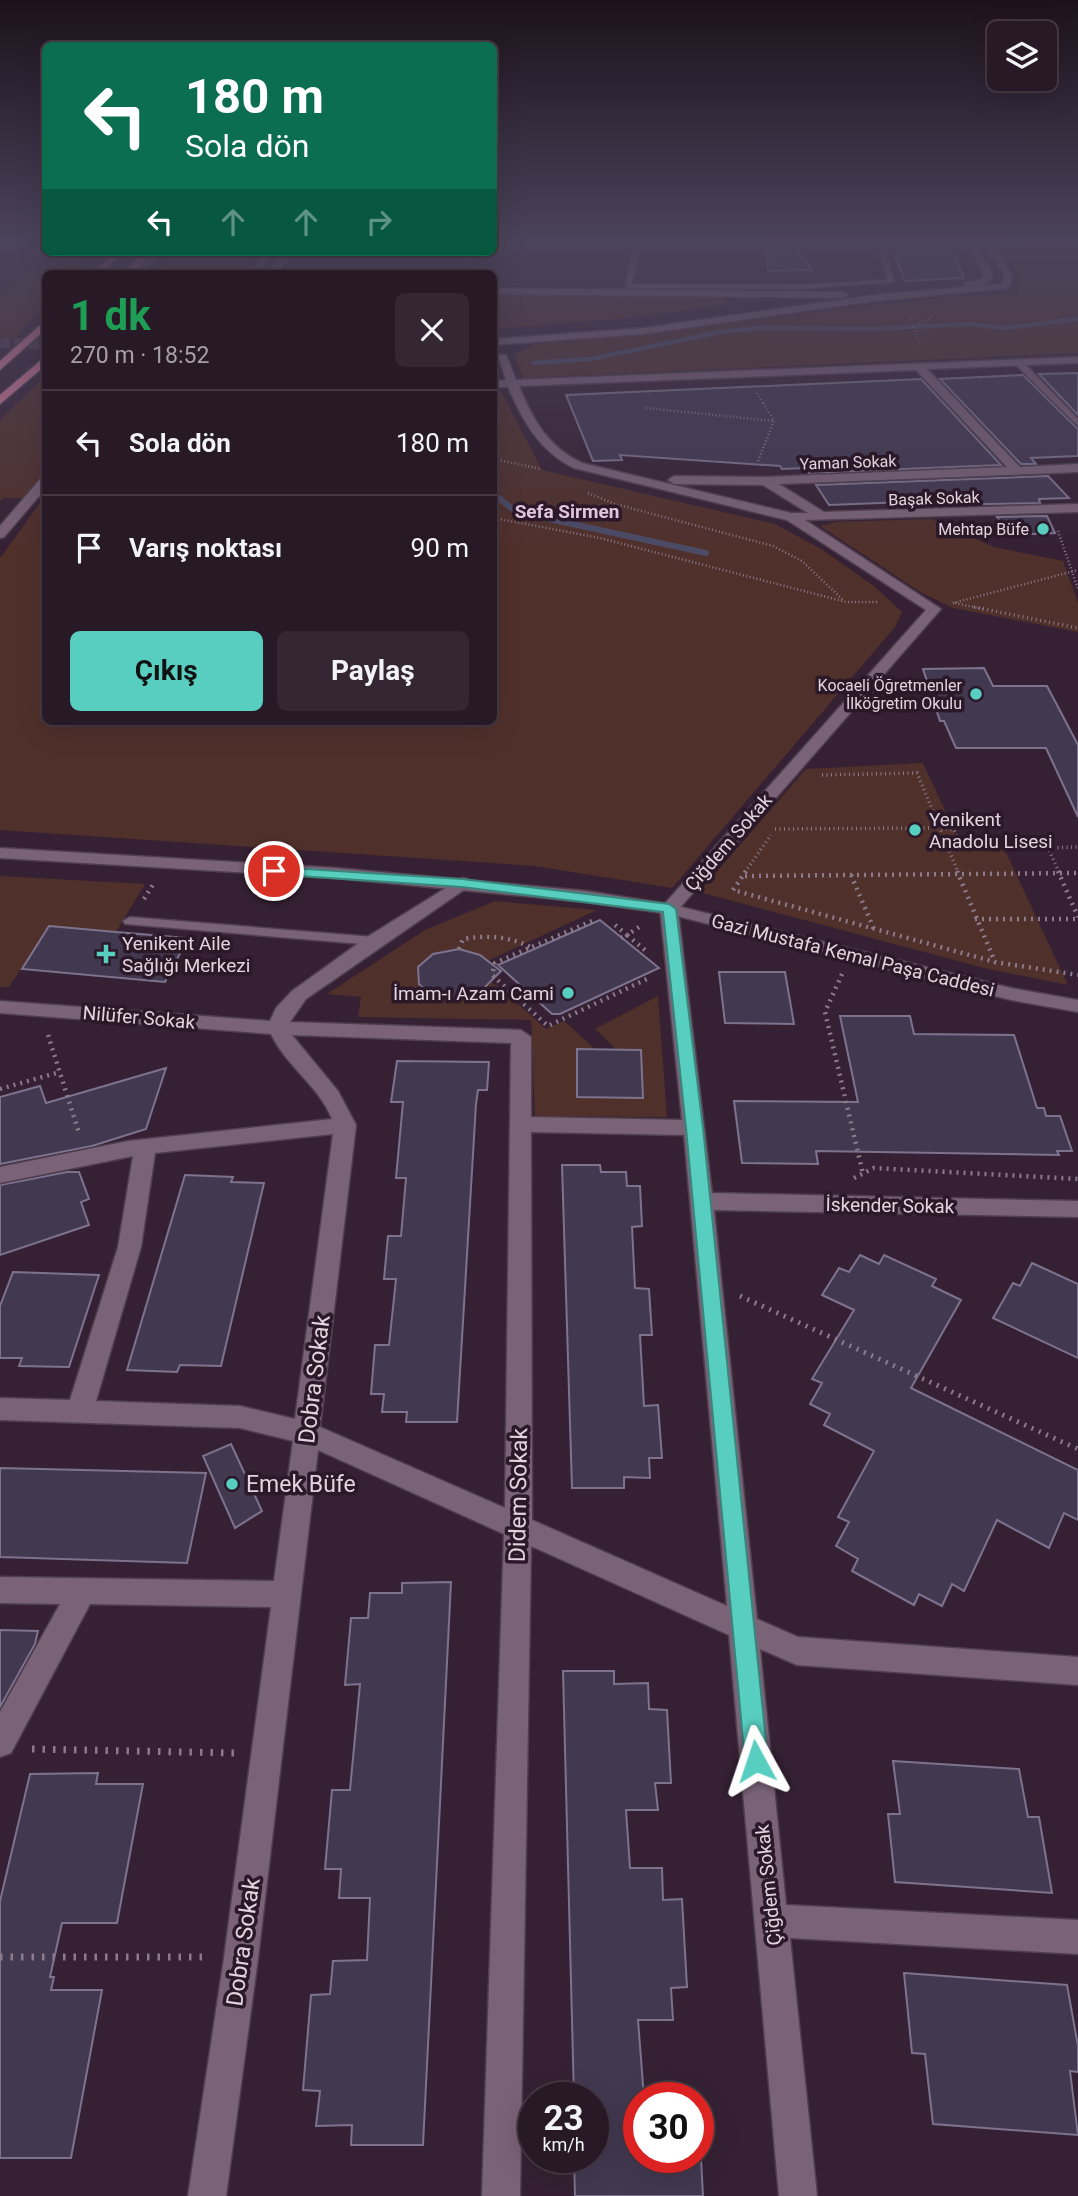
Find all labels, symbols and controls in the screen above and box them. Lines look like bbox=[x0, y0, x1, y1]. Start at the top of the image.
map controls bbox=[987, 21, 1057, 91]
button: layers bbox=[987, 21, 1057, 91]
text: 180 m bbox=[185, 68, 324, 125]
icon: left bbox=[70, 70, 161, 161]
text: Sola dön bbox=[185, 127, 309, 165]
icon: left bbox=[141, 203, 179, 241]
icon: ahead bbox=[214, 203, 252, 241]
icon: ahead bbox=[287, 203, 325, 241]
icon: right bbox=[360, 203, 398, 241]
text: 1 dk bbox=[70, 291, 151, 340]
button: close bbox=[395, 293, 469, 367]
text: 270 m · 18:52 bbox=[70, 342, 209, 369]
icon: left bbox=[70, 424, 108, 462]
text: Sola dön bbox=[129, 428, 231, 458]
text: 180 m bbox=[396, 428, 469, 458]
street label: Yaman Sokak bbox=[799, 451, 898, 474]
street label: Başak Sokak bbox=[888, 487, 981, 510]
district label: Sefa Sirmen bbox=[515, 500, 619, 523]
place label: Mehtap Büfe bbox=[938, 520, 1029, 539]
marker: Mehtap Büfe bbox=[1035, 521, 1051, 537]
icon: arrive bbox=[70, 529, 108, 567]
text: Varış noktası bbox=[129, 533, 282, 563]
text: 90 m bbox=[411, 533, 469, 563]
button: Çıkış bbox=[70, 631, 263, 711]
button: Paylaş bbox=[277, 631, 469, 711]
place label: Kocaeli Öğretmenler İlköğretim Okulu bbox=[818, 676, 963, 713]
marker: Kocaeli Öğretmenler İlköğretim Okulu bbox=[968, 686, 984, 702]
street label: Çiğdem Sokak bbox=[680, 789, 777, 896]
place label: Yenikent Anadolu Lisesi bbox=[929, 808, 1053, 853]
marker: Yenikent Anadolu Lisesi bbox=[907, 822, 923, 838]
pin bbox=[244, 841, 304, 901]
icon: arrive bbox=[255, 852, 293, 890]
street label: Gazi Mustafa Kemal Paşa Caddesi bbox=[709, 909, 997, 1002]
place label: Yenikent Aile Sağlığı Merkezi bbox=[122, 932, 250, 977]
marker: Yenikent Aile Sağlığı Merkezi bbox=[96, 944, 116, 964]
place label: İmam-ı Azam Cami bbox=[393, 982, 554, 1005]
marker: İmam-ı Azam Cami bbox=[560, 985, 576, 1001]
street label: Nilüfer Sokak bbox=[82, 1001, 196, 1034]
street label: İskender Sokak bbox=[825, 1193, 955, 1218]
street label: Dobra Sokak bbox=[293, 1313, 336, 1445]
street label: Didem Sokak bbox=[504, 1427, 533, 1562]
place label: Emek Büfe bbox=[246, 1471, 356, 1498]
marker: Emek Büfe bbox=[224, 1476, 240, 1492]
position arrow bbox=[719, 1724, 793, 1798]
street label: Çiğdem Sokak bbox=[751, 1823, 786, 1947]
street label: Dobra Sokak bbox=[221, 1876, 266, 2008]
speed limit sign: 30 bbox=[623, 2082, 714, 2173]
text: 23 bbox=[543, 2098, 584, 2139]
text: km/h bbox=[542, 2134, 585, 2155]

